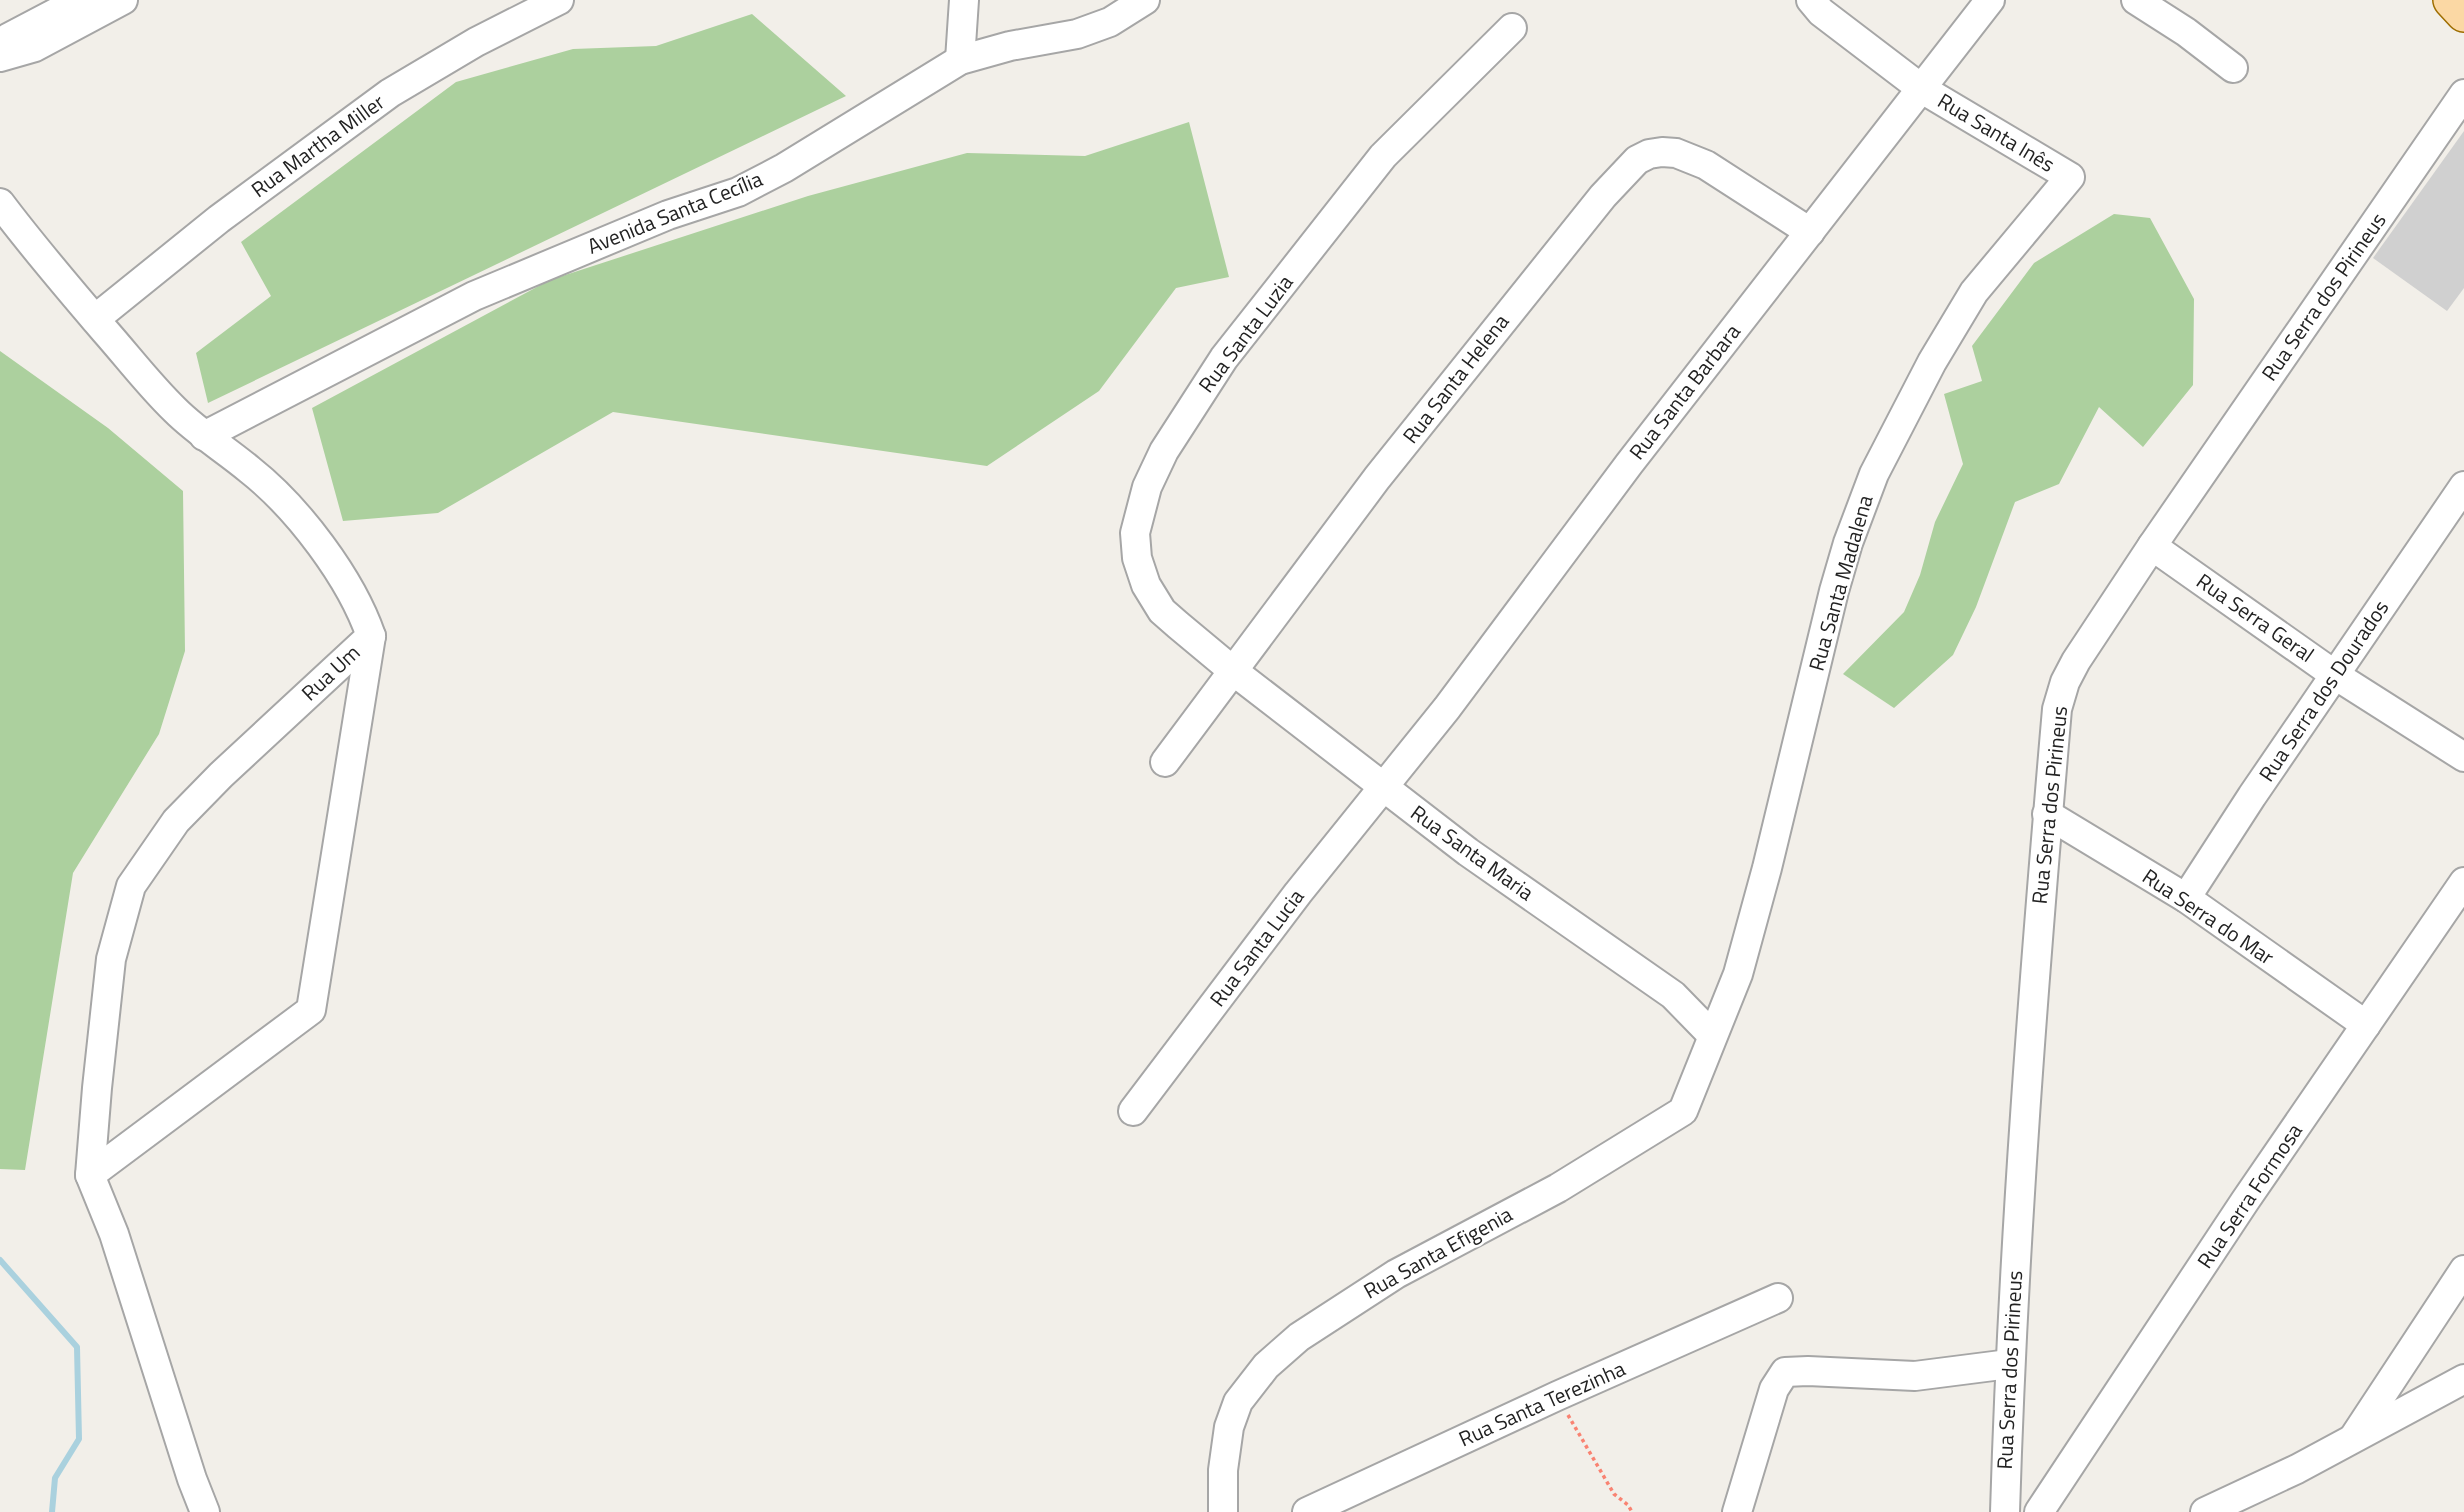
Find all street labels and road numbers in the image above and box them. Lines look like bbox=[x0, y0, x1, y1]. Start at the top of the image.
street label: Rua Santa Inês bbox=[1932, 85, 2061, 180]
street label: Rua Martha Miller bbox=[244, 86, 391, 205]
street label: Avenida Santa Cecília bbox=[582, 162, 767, 262]
street label: Rua Serra dos Pirineus bbox=[2253, 206, 2393, 387]
street label: Rua Santa Luzia bbox=[1190, 267, 1301, 399]
street label: Rua Santa Helena bbox=[1394, 306, 1516, 450]
street label: Rua Santa Barbara bbox=[1621, 316, 1748, 466]
street label: Rua Santa Madalena bbox=[1800, 490, 1881, 675]
street label: Rua Serra Geral bbox=[2190, 565, 2321, 670]
street label: Rua Serra dos Dourados bbox=[2250, 593, 2396, 788]
street label: Rua Um bbox=[294, 637, 367, 708]
street label: Rua Serra dos Pirineus bbox=[2023, 704, 2075, 906]
street label: Rua Santa Maria bbox=[1404, 797, 1541, 908]
street label: Rua Serra do Mar bbox=[2136, 860, 2281, 972]
street label: Rua Santa Lucia bbox=[1201, 881, 1311, 1013]
street label: Rua Serra Formosa bbox=[2189, 1116, 2310, 1274]
street label: Rua Santa Efigenia bbox=[1357, 1198, 1518, 1306]
street label: Rua Serra dos Pirineus bbox=[1988, 1270, 2030, 1470]
street label: Rua Santa Terezinha bbox=[1453, 1352, 1630, 1454]

